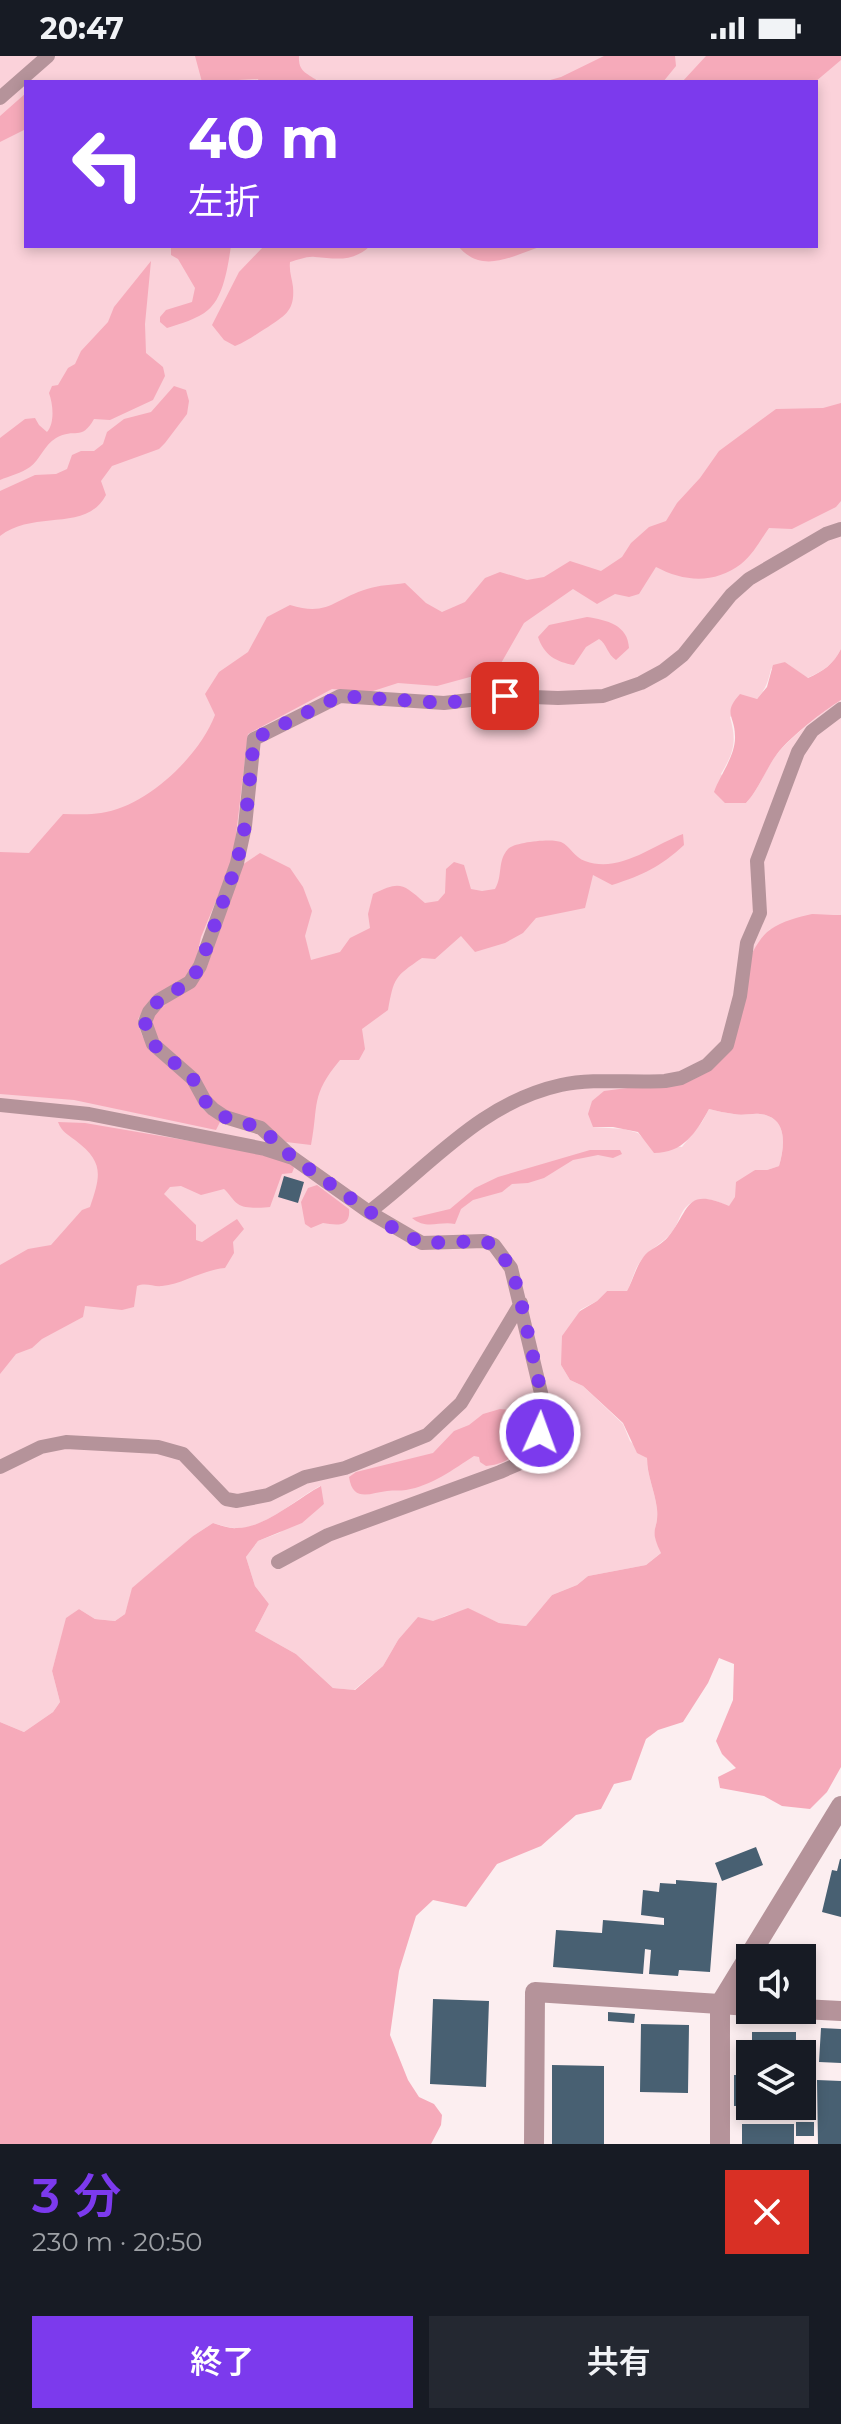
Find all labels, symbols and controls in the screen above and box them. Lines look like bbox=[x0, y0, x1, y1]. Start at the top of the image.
text: 20:47 bbox=[40, 10, 124, 47]
text: 40 m bbox=[188, 104, 339, 172]
icon: left bbox=[56, 112, 160, 216]
text: 左折 bbox=[188, 179, 260, 223]
pin bbox=[471, 662, 539, 730]
icon: arrive bbox=[483, 674, 527, 718]
position arrow bbox=[498, 1391, 582, 1475]
map controls bbox=[736, 1944, 816, 2120]
button: sound bbox=[736, 1944, 816, 2024]
button: layers bbox=[736, 2040, 816, 2120]
text: 3 分 bbox=[32, 2167, 121, 2225]
button: close bbox=[725, 2170, 809, 2254]
text: 230 m · 20:50 bbox=[32, 2226, 203, 2258]
button: 終了 bbox=[32, 2316, 413, 2408]
button: 共有 bbox=[429, 2316, 809, 2408]

